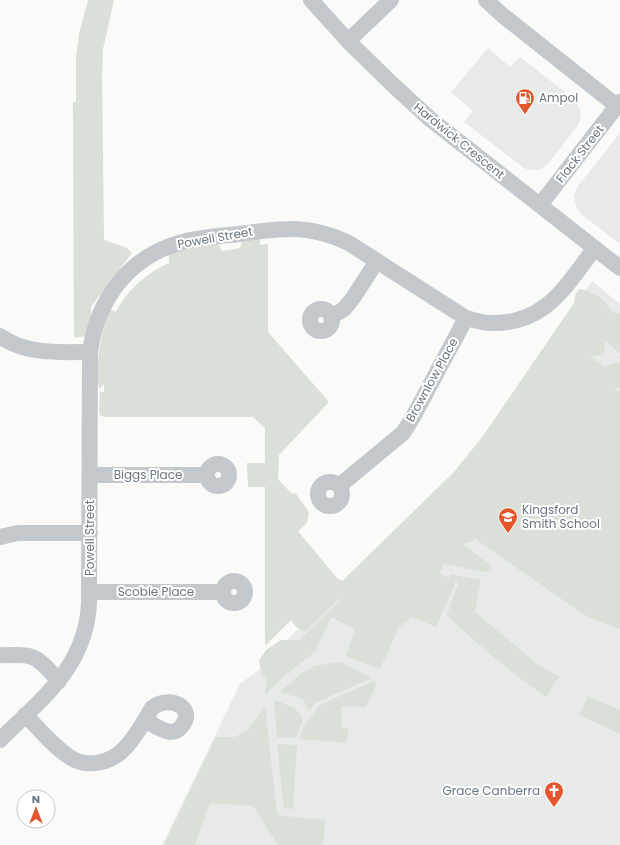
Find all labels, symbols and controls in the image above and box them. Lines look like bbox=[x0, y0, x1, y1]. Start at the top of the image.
fuel station icon: Ampol bbox=[514, 87, 536, 115]
place label: Ampol bbox=[539, 89, 578, 106]
street label: Hardwick Crescent bbox=[410, 99, 508, 183]
street label: Flack Street bbox=[552, 121, 608, 186]
street label: Powell Street bbox=[176, 223, 254, 252]
street label: Brownlow Place bbox=[401, 335, 462, 425]
street label: Biggs Place bbox=[114, 466, 182, 483]
street label: Powell Street bbox=[81, 500, 98, 576]
place label: Kingsford Smith School bbox=[522, 501, 600, 532]
school or university icon: Kingsford Smith School bbox=[497, 506, 519, 534]
street label: Scobie Place bbox=[118, 583, 194, 600]
church icon: Grace Canberra bbox=[543, 780, 565, 808]
place label: Grace Canberra bbox=[442, 782, 540, 799]
north arrow bbox=[16, 789, 56, 829]
text: N bbox=[32, 791, 40, 807]

